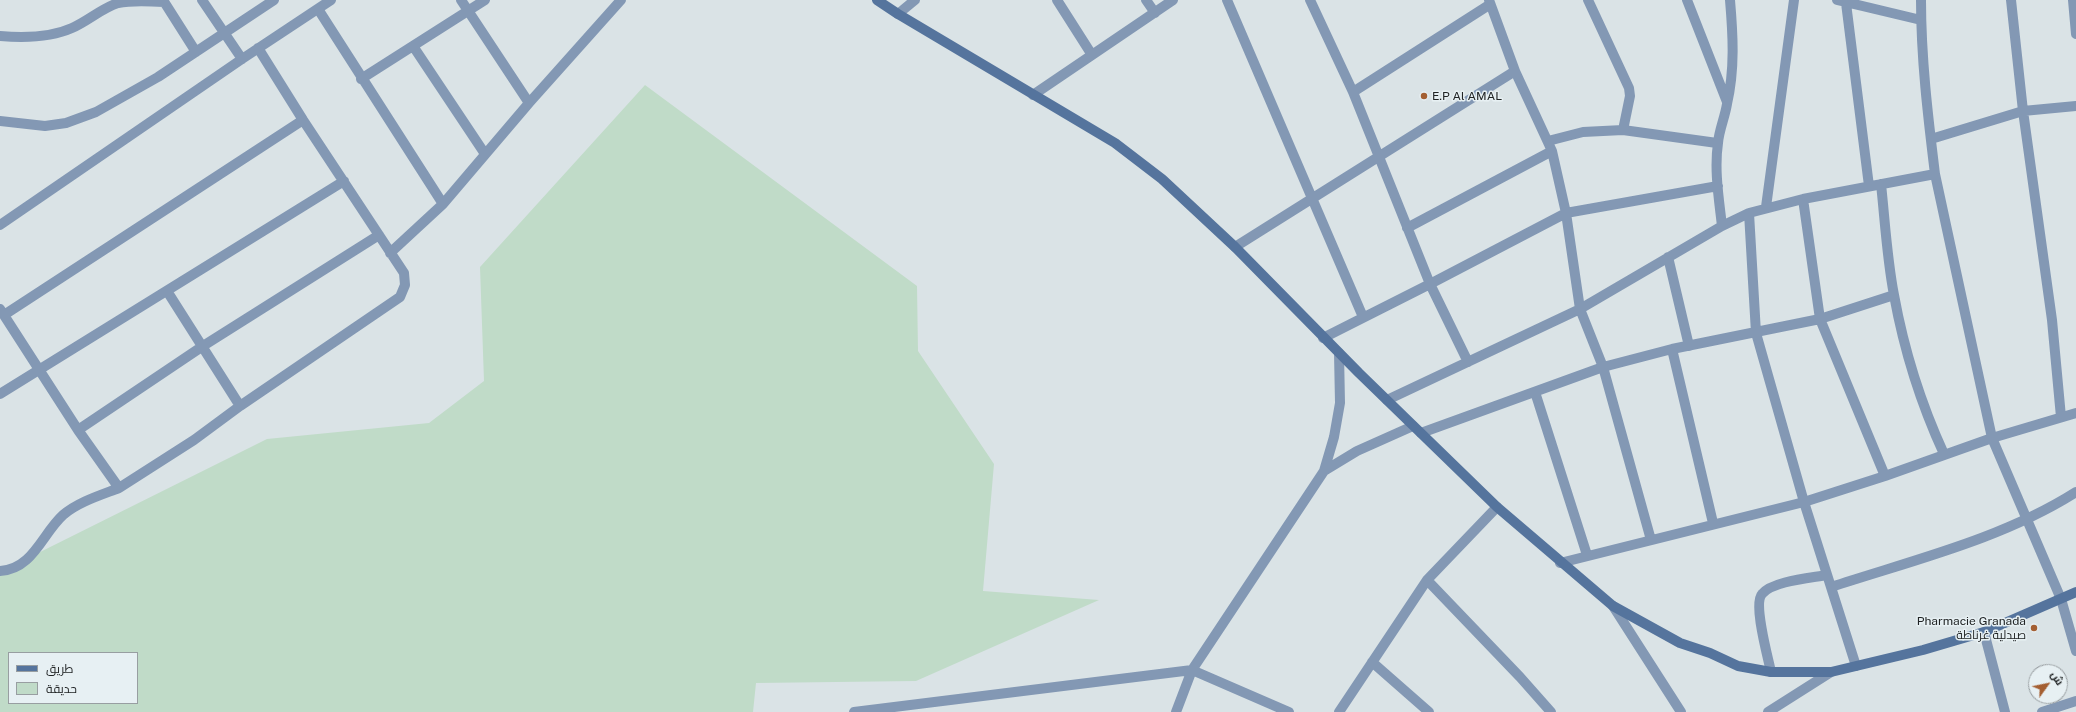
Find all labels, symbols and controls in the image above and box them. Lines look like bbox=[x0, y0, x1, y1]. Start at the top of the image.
place label: E.P Al AMAL bbox=[1432, 89, 1502, 103]
marker: E.P Al AMAL bbox=[1419, 91, 1429, 101]
place label: Pharmacie Granada صيدلية غرناطة bbox=[1917, 614, 2026, 642]
marker: Pharmacie Granada صيدلية غرناطة bbox=[2029, 623, 2039, 633]
legend bbox=[8, 652, 138, 704]
text: طريق bbox=[46, 662, 73, 676]
north arrow bbox=[2028, 664, 2068, 704]
text: ش bbox=[2048, 669, 2066, 687]
text: حديقة bbox=[46, 682, 77, 696]

